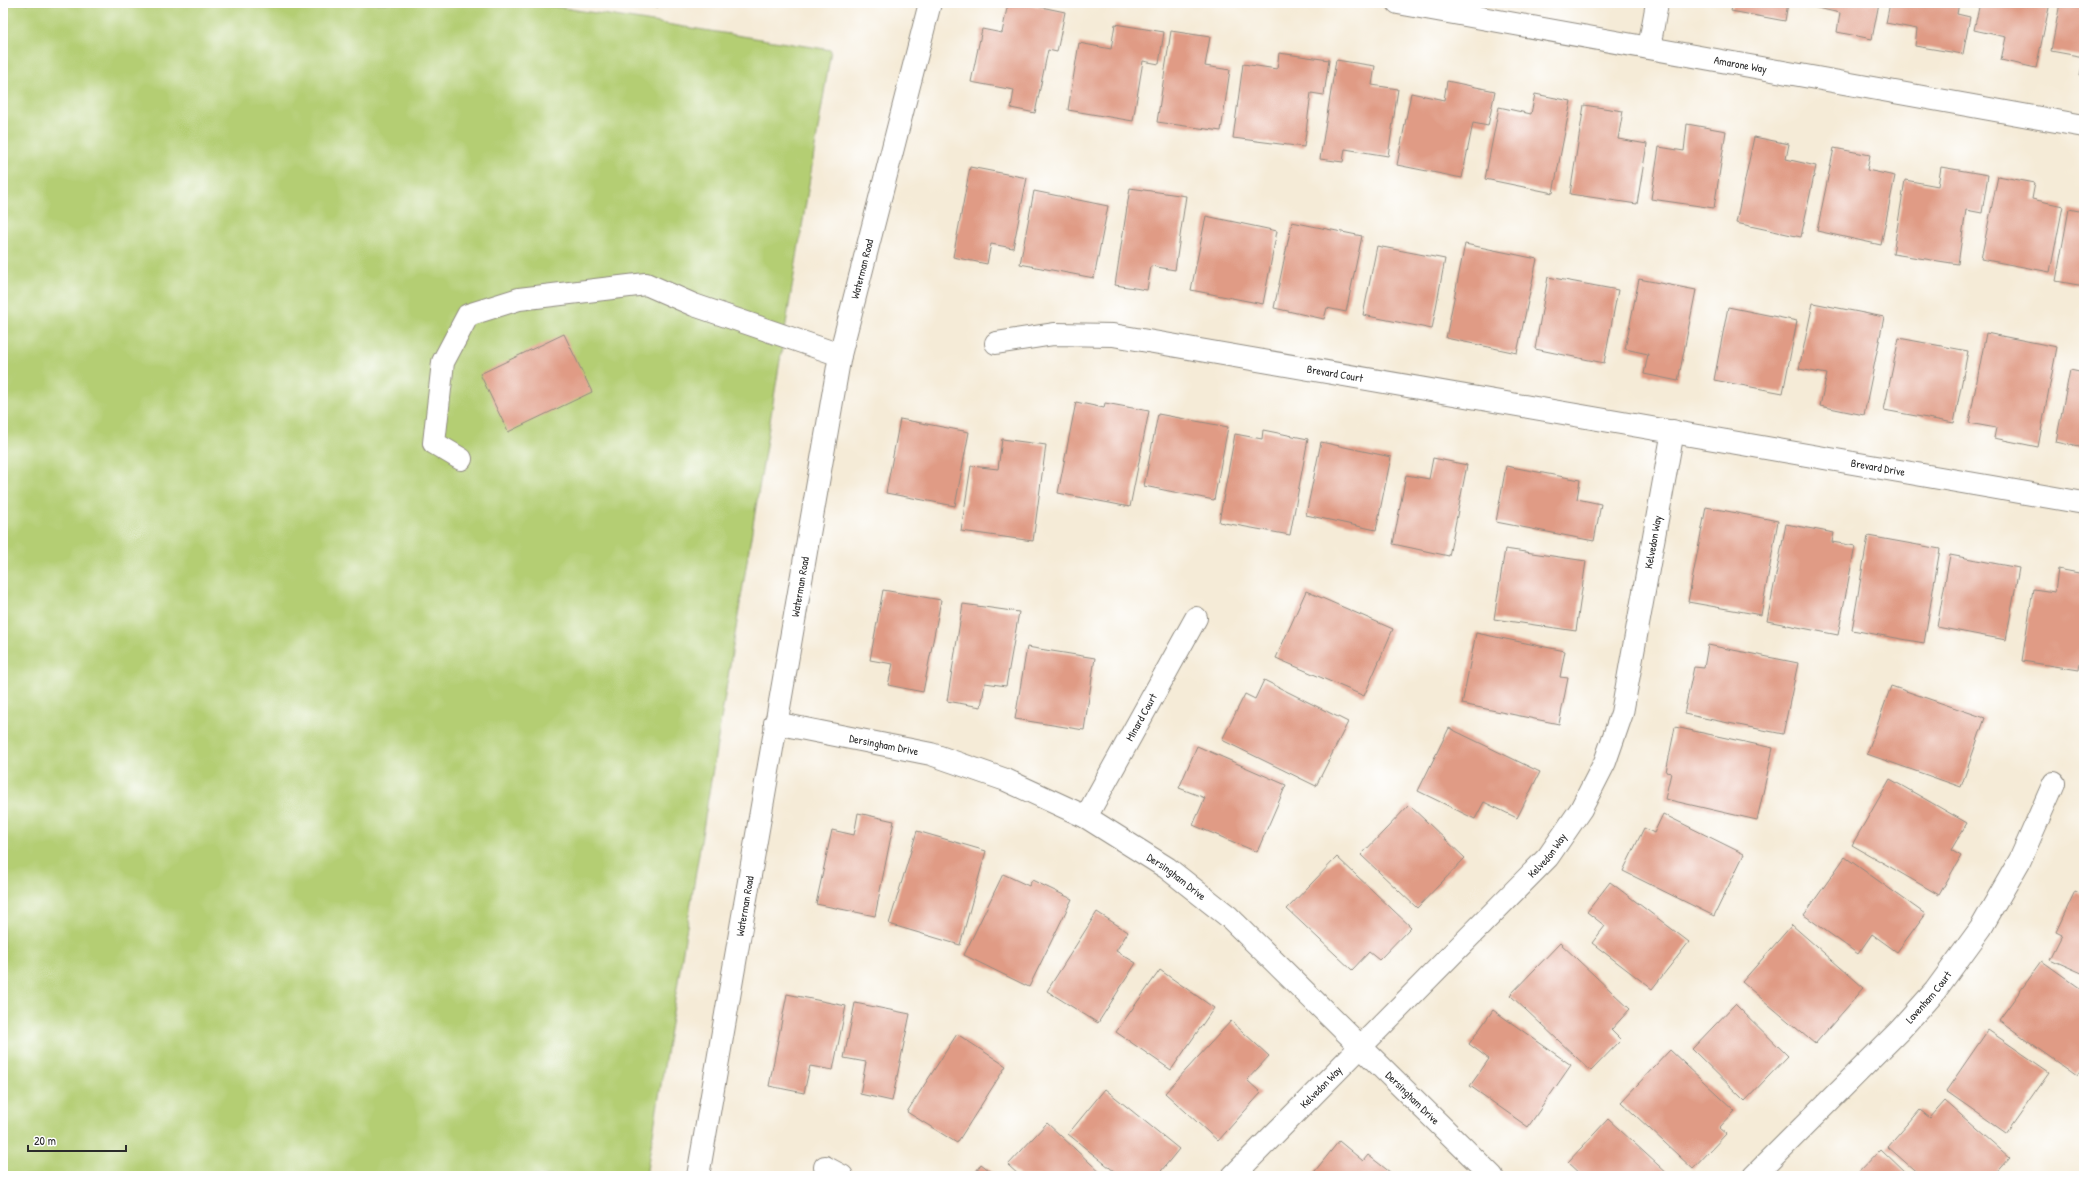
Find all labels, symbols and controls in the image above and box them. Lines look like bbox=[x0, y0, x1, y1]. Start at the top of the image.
street label: Amarone Way bbox=[1713, 53, 1768, 76]
street label: Waterman Road bbox=[848, 237, 876, 300]
street label: Brevard Court bbox=[1306, 362, 1364, 385]
street label: Brevard Drive bbox=[1850, 456, 1907, 479]
street label: Kelvedon Way bbox=[1641, 514, 1665, 570]
street label: Waterman Road bbox=[788, 555, 812, 618]
street label: Minard Court bbox=[1122, 691, 1160, 744]
street label: Dersingham Drive bbox=[848, 731, 920, 758]
street label: Kelvedon Way bbox=[1525, 830, 1570, 881]
street label: Dersingham Drive bbox=[1144, 850, 1209, 904]
street label: Waterman Road bbox=[733, 874, 757, 937]
street label: Lavenham Court bbox=[1902, 968, 1954, 1026]
street label: Kelvedon Way bbox=[1297, 1063, 1345, 1111]
street label: Dersingham Drive bbox=[1383, 1068, 1443, 1128]
scale bar bbox=[28, 1127, 126, 1153]
text: 20 m bbox=[34, 1132, 56, 1149]

